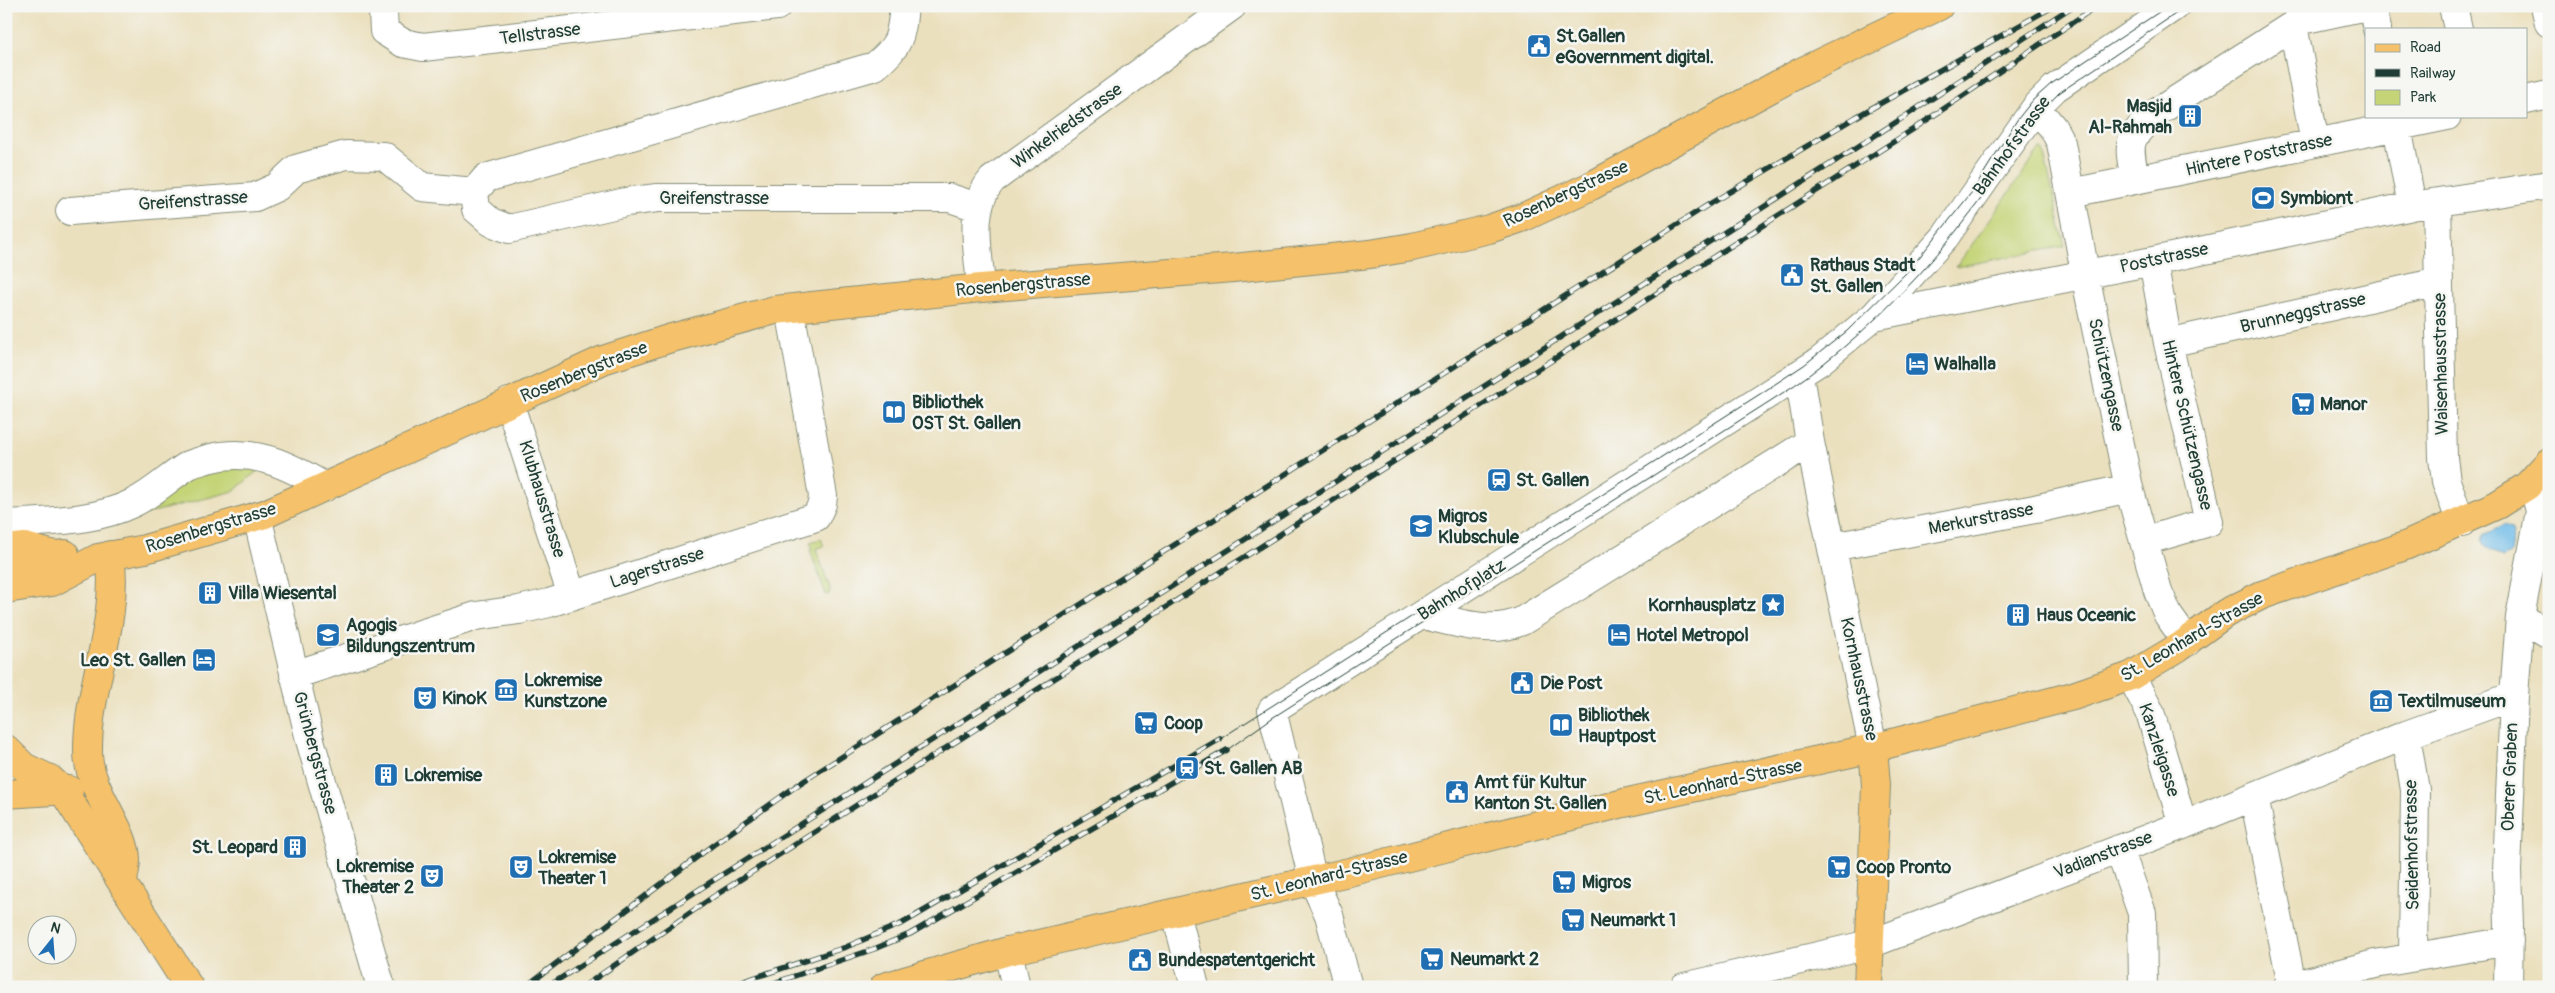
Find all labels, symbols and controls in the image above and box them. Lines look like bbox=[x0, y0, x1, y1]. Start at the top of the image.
street label: Tellstrasse bbox=[498, 18, 582, 50]
place label: St.Gallen eGovernment digital. bbox=[1555, 25, 1714, 69]
legend bbox=[2365, 28, 2528, 118]
public building icon: St.Gallen eGovernment digital. bbox=[1526, 33, 1552, 59]
text: Road bbox=[2410, 38, 2441, 57]
text: Railway bbox=[2410, 64, 2456, 83]
street label: Winkelriedstrasse bbox=[1007, 78, 1127, 174]
text: Park bbox=[2410, 88, 2437, 107]
street label: Bahnhofstrasse bbox=[1968, 92, 2056, 200]
place label: Masjid Al-Rahmah bbox=[2088, 95, 2173, 139]
building icon: Masjid Al-Rahmah bbox=[2177, 103, 2203, 129]
street label: Hintere Poststrasse bbox=[2184, 128, 2335, 182]
street label: Rosenbergstrasse bbox=[1500, 155, 1632, 233]
sports icon: Symbiont bbox=[2250, 185, 2276, 211]
street label: Greifenstrasse bbox=[137, 186, 249, 216]
street label: Greifenstrasse bbox=[659, 187, 769, 210]
place label: Symbiont bbox=[2280, 187, 2354, 210]
street label: Poststrasse bbox=[2118, 237, 2211, 279]
place label: Rathaus Stadt St. Gallen bbox=[1810, 254, 1916, 298]
public building icon: Rathaus Stadt St. Gallen bbox=[1779, 262, 1805, 288]
street label: Rosenbergstrasse bbox=[955, 268, 1091, 302]
street label: Brunneggstrasse bbox=[2238, 287, 2368, 339]
street label: Waisenhausstrasse bbox=[2428, 293, 2454, 435]
street label: Schützengasse bbox=[2083, 316, 2129, 434]
street label: Rosenbergstrasse bbox=[517, 336, 651, 408]
street label: Hintere Schützengasse bbox=[2156, 337, 2218, 513]
hotel icon: Walhalla bbox=[1904, 351, 1930, 377]
place label: Walhalla bbox=[1934, 353, 1996, 376]
place label: Bibliothek OST St. Gallen bbox=[912, 391, 1021, 435]
supermarket icon: Manor bbox=[2290, 391, 2316, 417]
place label: Manor bbox=[2320, 393, 2368, 416]
library icon: Bibliothek OST St. Gallen bbox=[881, 399, 907, 425]
street label: Klubhausstrasse bbox=[513, 437, 571, 561]
station icon: St. Gallen bbox=[1486, 467, 1512, 493]
place label: St. Gallen bbox=[1516, 469, 1589, 492]
street label: Rosenbergstrasse bbox=[143, 497, 279, 559]
street label: Merkurstrasse bbox=[1927, 498, 2035, 540]
place label: Migros Klubschule bbox=[1438, 505, 1520, 549]
school or university icon: Migros Klubschule bbox=[1408, 513, 1434, 539]
street label: Lagerstrasse bbox=[607, 542, 707, 594]
street label: Bahnhofplatz bbox=[1414, 554, 1510, 626]
building icon: Villa Wiesental bbox=[197, 580, 223, 606]
place label: Villa Wiesental bbox=[228, 582, 337, 605]
street label: St. Leonhard-Strasse bbox=[2116, 587, 2268, 687]
place icon: Kornhausplatz bbox=[1760, 592, 1786, 618]
place label: Kornhausplatz bbox=[1648, 594, 1757, 617]
building icon: Haus Oceanic bbox=[2005, 602, 2031, 628]
place label: Haus Oceanic bbox=[2036, 604, 2136, 627]
place label: Agogis Bildungszentrum bbox=[346, 614, 475, 658]
street label: Kornhausstrasse bbox=[1835, 615, 1883, 743]
school or university icon: Agogis Bildungszentrum bbox=[315, 622, 341, 648]
hotel icon: Hotel Metropol bbox=[1606, 622, 1632, 648]
place label: Hotel Metropol bbox=[1636, 624, 1749, 647]
hotel icon: Leo St. Gallen bbox=[191, 647, 217, 673]
place label: Leo St. Gallen bbox=[80, 649, 186, 672]
place label: Lokremise Kunstzone bbox=[524, 669, 608, 713]
public building icon: Die Post bbox=[1509, 670, 1535, 696]
place label: Die Post bbox=[1540, 672, 1603, 695]
museum icon: Lokremise Kunstzone bbox=[493, 677, 519, 703]
theatre icon: KinoK bbox=[412, 685, 438, 711]
place label: KinoK bbox=[442, 687, 487, 710]
museum icon: Textilmuseum bbox=[2368, 688, 2394, 714]
street label: Grünbergstrasse bbox=[288, 689, 342, 817]
place label: Textilmuseum bbox=[2397, 690, 2506, 713]
street label: Kanzleigasse bbox=[2133, 700, 2185, 800]
place label: Bibliothek Hauptpost bbox=[1578, 704, 1656, 748]
supermarket icon: Coop bbox=[1133, 710, 1159, 736]
place label: Coop bbox=[1164, 712, 1204, 735]
library icon: Bibliothek Hauptpost bbox=[1548, 712, 1574, 738]
street label: Oberer Graben bbox=[2497, 722, 2523, 832]
street label: St. Leonhard-Strasse bbox=[1642, 754, 1804, 810]
station icon: St. Gallen AB bbox=[1174, 755, 1200, 781]
place label: St. Gallen AB bbox=[1204, 757, 1302, 780]
building icon: Lokremise bbox=[373, 762, 399, 788]
place label: Lokremise bbox=[404, 764, 483, 787]
place label: Amt für Kultur Kanton St. Gallen bbox=[1474, 771, 1607, 815]
public building icon: Amt für Kultur Kanton St. Gallen bbox=[1444, 779, 1470, 805]
street label: Seidenhofstrasse bbox=[2399, 779, 2425, 911]
street label: Vadianstrasse bbox=[2050, 826, 2156, 884]
building icon: St. Leopard bbox=[282, 834, 308, 860]
place label: St. Leopard bbox=[192, 836, 278, 859]
street label: St. Leonhard-Strasse bbox=[1248, 845, 1410, 907]
place label: Lokremise Theater 1 bbox=[537, 846, 617, 890]
theatre icon: Lokremise Theater 1 bbox=[508, 854, 534, 880]
supermarket icon: Coop Pronto bbox=[1826, 854, 1852, 880]
place label: Lokremise Theater 2 bbox=[336, 855, 415, 899]
place label: Coop Pronto bbox=[1856, 856, 1951, 879]
theatre icon: Lokremise Theater 2 bbox=[419, 863, 445, 889]
supermarket icon: Migros bbox=[1551, 869, 1577, 895]
place label: Migros bbox=[1582, 871, 1632, 894]
supermarket icon: Neumarkt 1 bbox=[1560, 907, 1586, 933]
place label: Neumarkt 1 bbox=[1590, 909, 1676, 932]
north arrow bbox=[28, 916, 78, 966]
text: N bbox=[49, 919, 63, 938]
supermarket icon: Neumarkt 2 bbox=[1419, 946, 1445, 972]
public building icon: Bundespatentgericht bbox=[1127, 947, 1153, 973]
place label: Neumarkt 2 bbox=[1450, 948, 1539, 971]
place label: Bundespatentgericht bbox=[1158, 949, 1316, 972]

